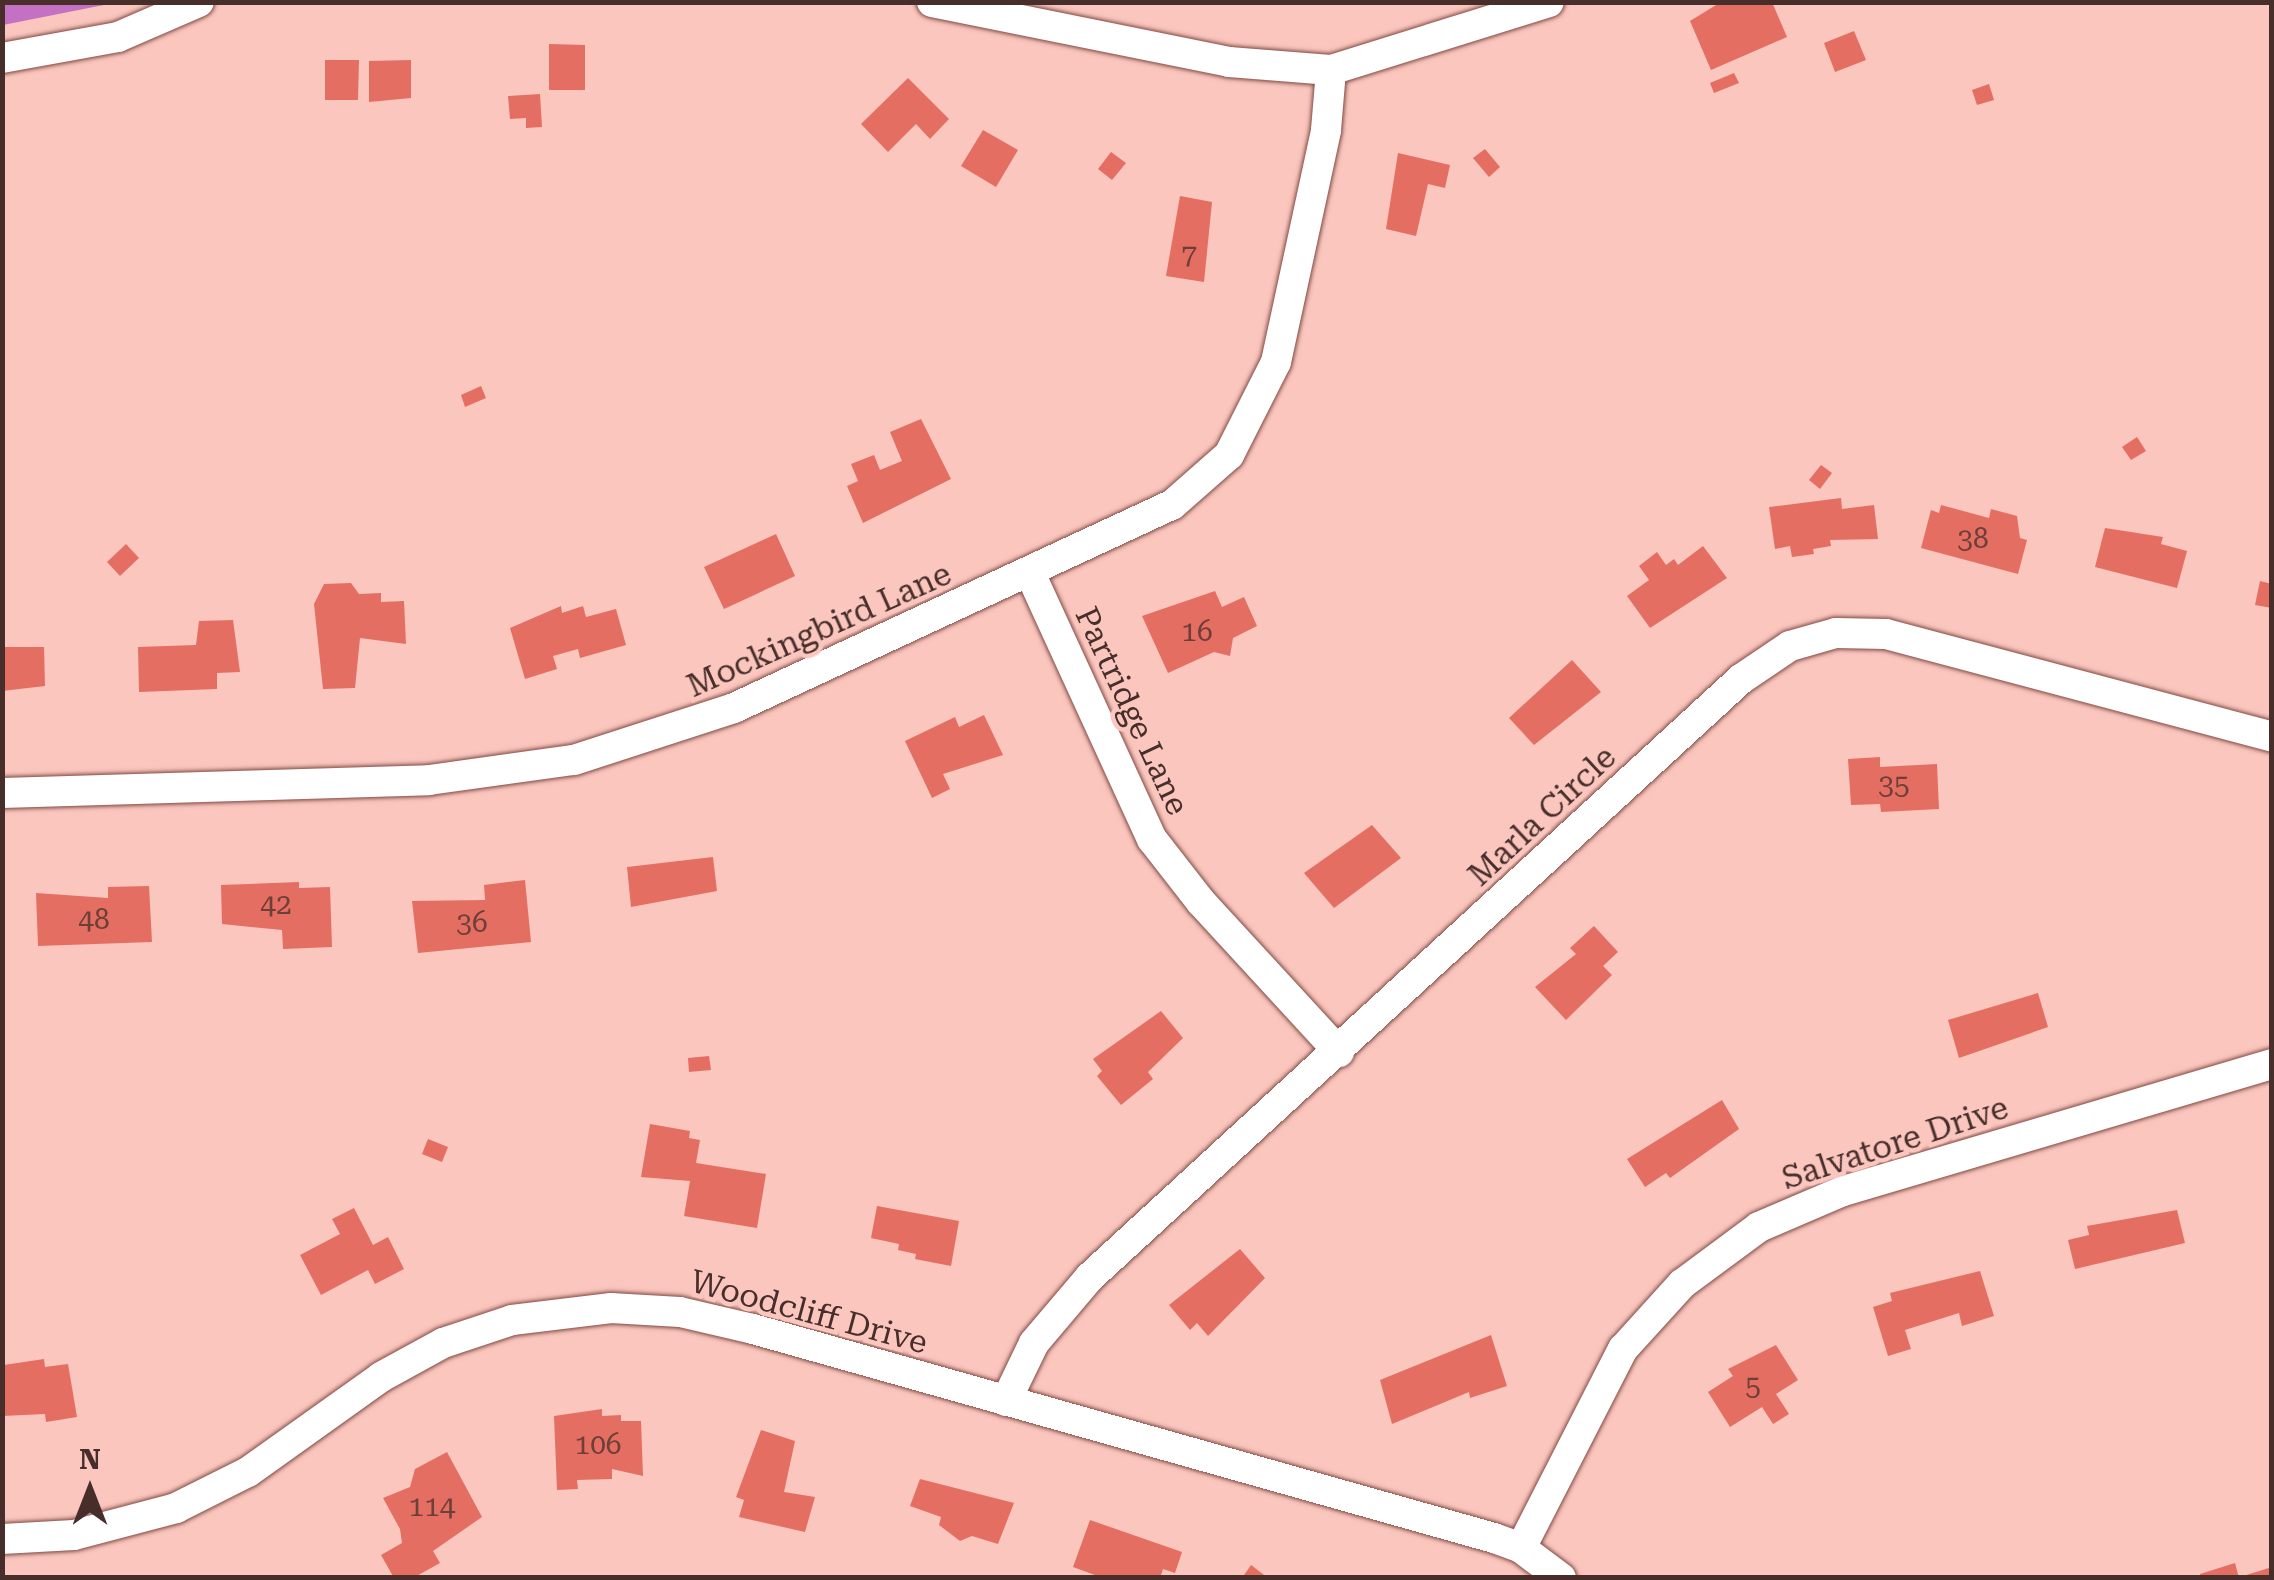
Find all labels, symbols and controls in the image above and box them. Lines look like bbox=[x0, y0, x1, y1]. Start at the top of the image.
house number: 7 bbox=[1181, 238, 1197, 272]
house number: 38 bbox=[1957, 522, 1989, 556]
street label: Mockingbird Lane bbox=[681, 555, 957, 705]
street label: Partridge Lane bbox=[1067, 601, 1197, 821]
house number: 16 bbox=[1181, 615, 1213, 649]
street label: Marla Circle bbox=[1460, 738, 1624, 894]
house number: 35 bbox=[1878, 768, 1910, 802]
house number: 42 bbox=[260, 888, 292, 922]
house number: 48 bbox=[78, 903, 110, 937]
house number: 36 bbox=[456, 906, 488, 940]
street label: Salvatore Drive bbox=[1777, 1088, 2013, 1198]
street label: Woodcliff Drive bbox=[686, 1262, 932, 1362]
house number: 5 bbox=[1745, 1369, 1761, 1403]
house number: 106 bbox=[574, 1428, 622, 1462]
north arrow bbox=[40, 1440, 140, 1540]
text: N bbox=[79, 1443, 101, 1476]
house number: 114 bbox=[408, 1490, 456, 1524]

